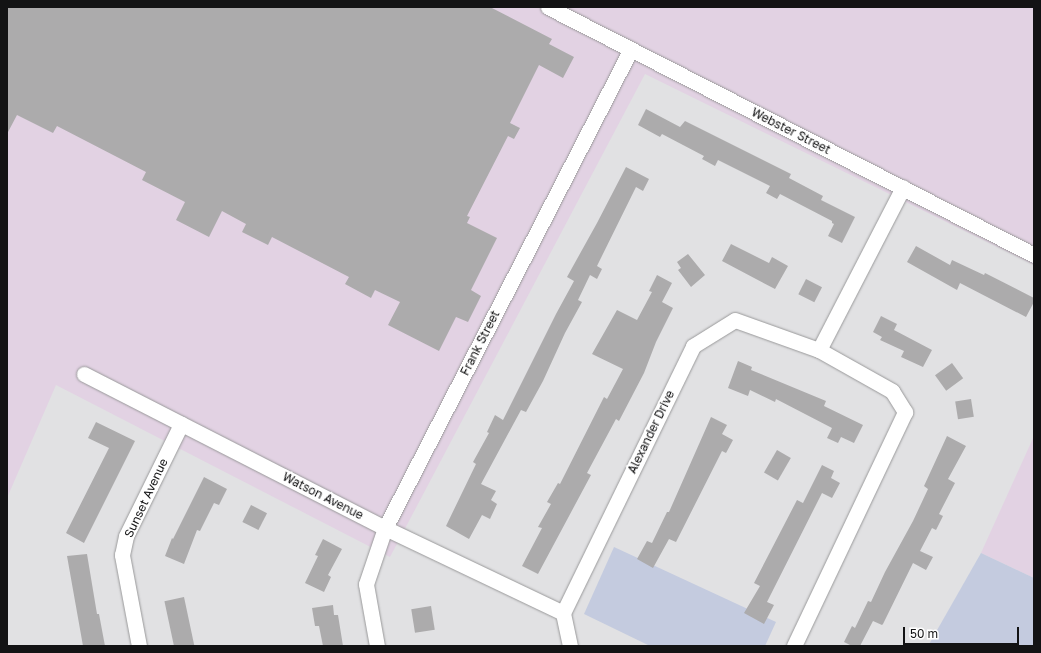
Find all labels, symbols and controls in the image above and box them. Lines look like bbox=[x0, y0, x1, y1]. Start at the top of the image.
street label: Webster Street bbox=[749, 105, 833, 157]
street label: Frank Street bbox=[457, 308, 503, 378]
street label: Alexander Drive bbox=[625, 388, 677, 476]
street label: Sunset Avenue bbox=[121, 456, 171, 540]
street label: Watson Avenue bbox=[280, 469, 366, 523]
scale bar bbox=[905, 619, 1021, 645]
text: 50 m bbox=[910, 626, 938, 641]

